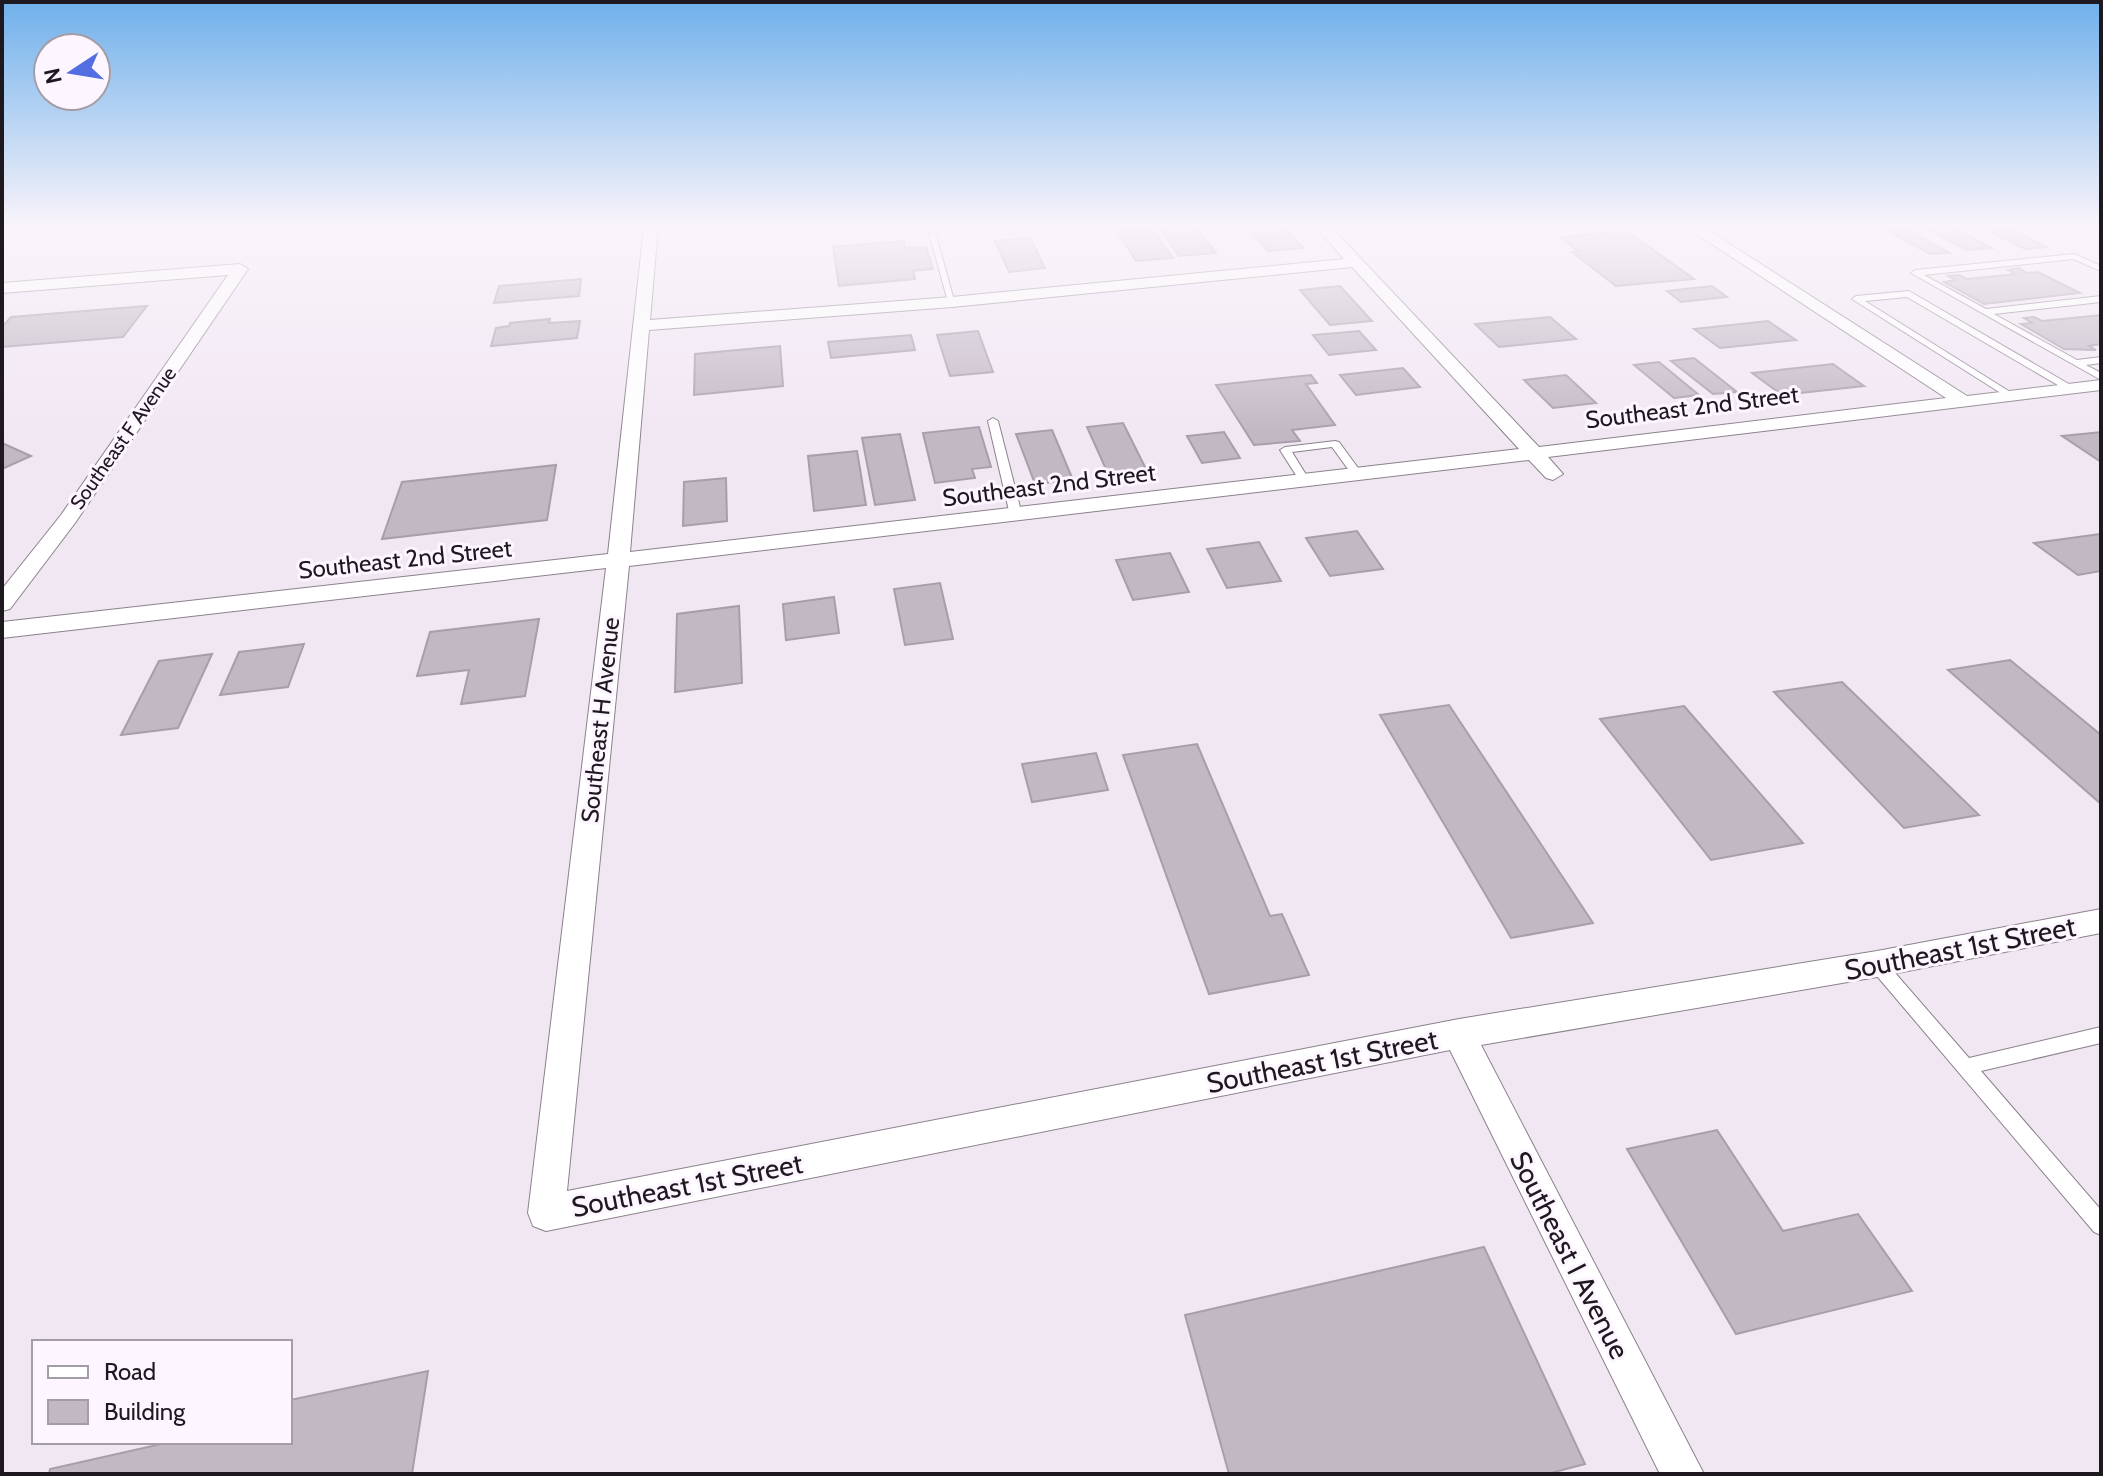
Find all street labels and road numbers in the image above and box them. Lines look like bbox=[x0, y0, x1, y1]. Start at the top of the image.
street label: Southeast F Avenue bbox=[65, 362, 181, 514]
street label: Southeast 2nd Street bbox=[1584, 380, 1800, 434]
street label: Southeast 2nd Street bbox=[941, 458, 1157, 512]
street label: Southeast 2nd Street bbox=[297, 533, 513, 585]
street label: Southeast H Avenue bbox=[575, 616, 625, 824]
street label: Southeast 1st Street bbox=[1842, 909, 2078, 987]
street label: Southeast 1st Street bbox=[1204, 1022, 1440, 1100]
street label: Southeast 1st Street bbox=[569, 1146, 805, 1224]
street label: Southeast I Avenue bbox=[1503, 1146, 1637, 1364]

